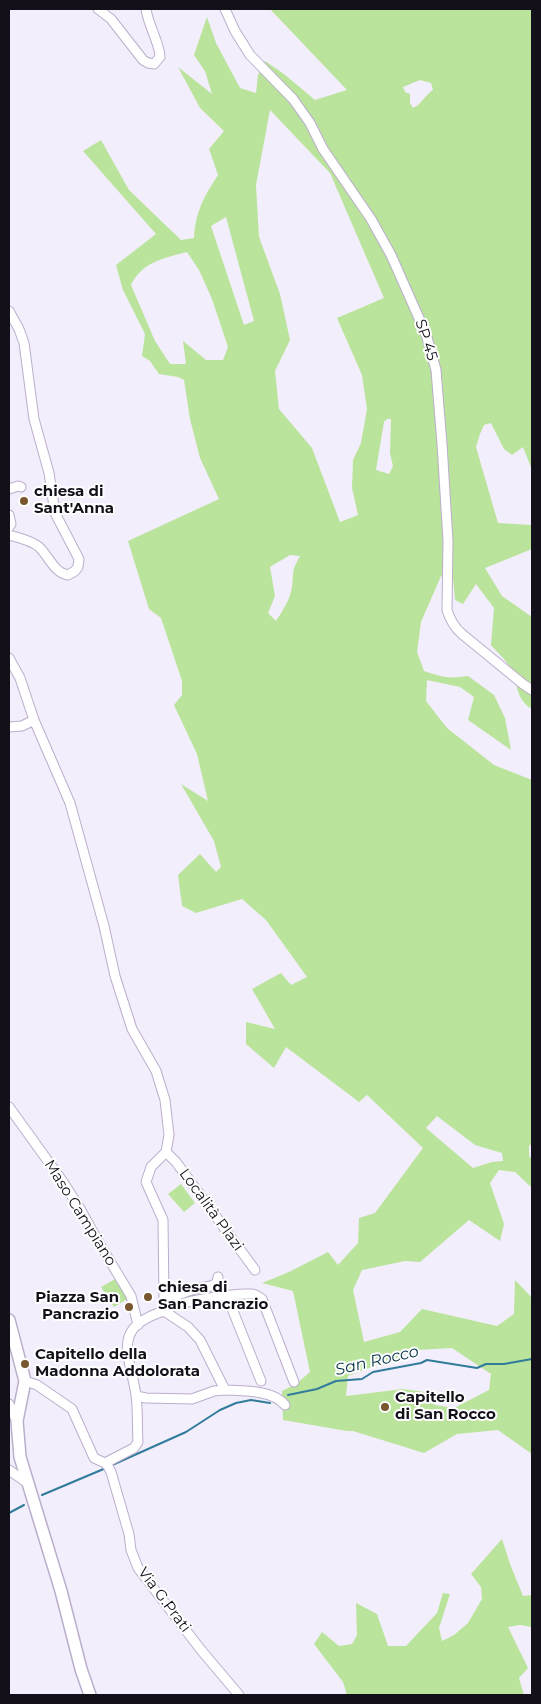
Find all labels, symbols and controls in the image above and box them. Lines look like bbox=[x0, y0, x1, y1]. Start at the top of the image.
street label: SP 45 bbox=[411, 317, 441, 363]
place label: chiesa di Sant'Anna bbox=[34, 483, 114, 518]
marker: chiesa di Sant'Anna bbox=[18, 495, 30, 507]
street label: Maso Campiano bbox=[40, 1157, 120, 1269]
street label: Località Plazi bbox=[175, 1165, 247, 1255]
place label: chiesa di San Pancrazio bbox=[158, 1279, 268, 1314]
place label: Piazza San Pancrazio bbox=[35, 1289, 119, 1324]
marker: chiesa di San Pancrazio bbox=[142, 1291, 154, 1303]
marker: Piazza San Pancrazio bbox=[123, 1301, 135, 1313]
water label: San Rocco bbox=[333, 1342, 421, 1380]
place label: Capitello della Madonna Addolorata bbox=[35, 1346, 200, 1381]
marker: Capitello della Madonna Addolorata bbox=[19, 1358, 31, 1370]
place label: Capitello di San Rocco bbox=[395, 1389, 496, 1424]
marker: Capitello di San Rocco bbox=[379, 1401, 391, 1413]
street label: Via G.Prati bbox=[134, 1564, 194, 1636]

